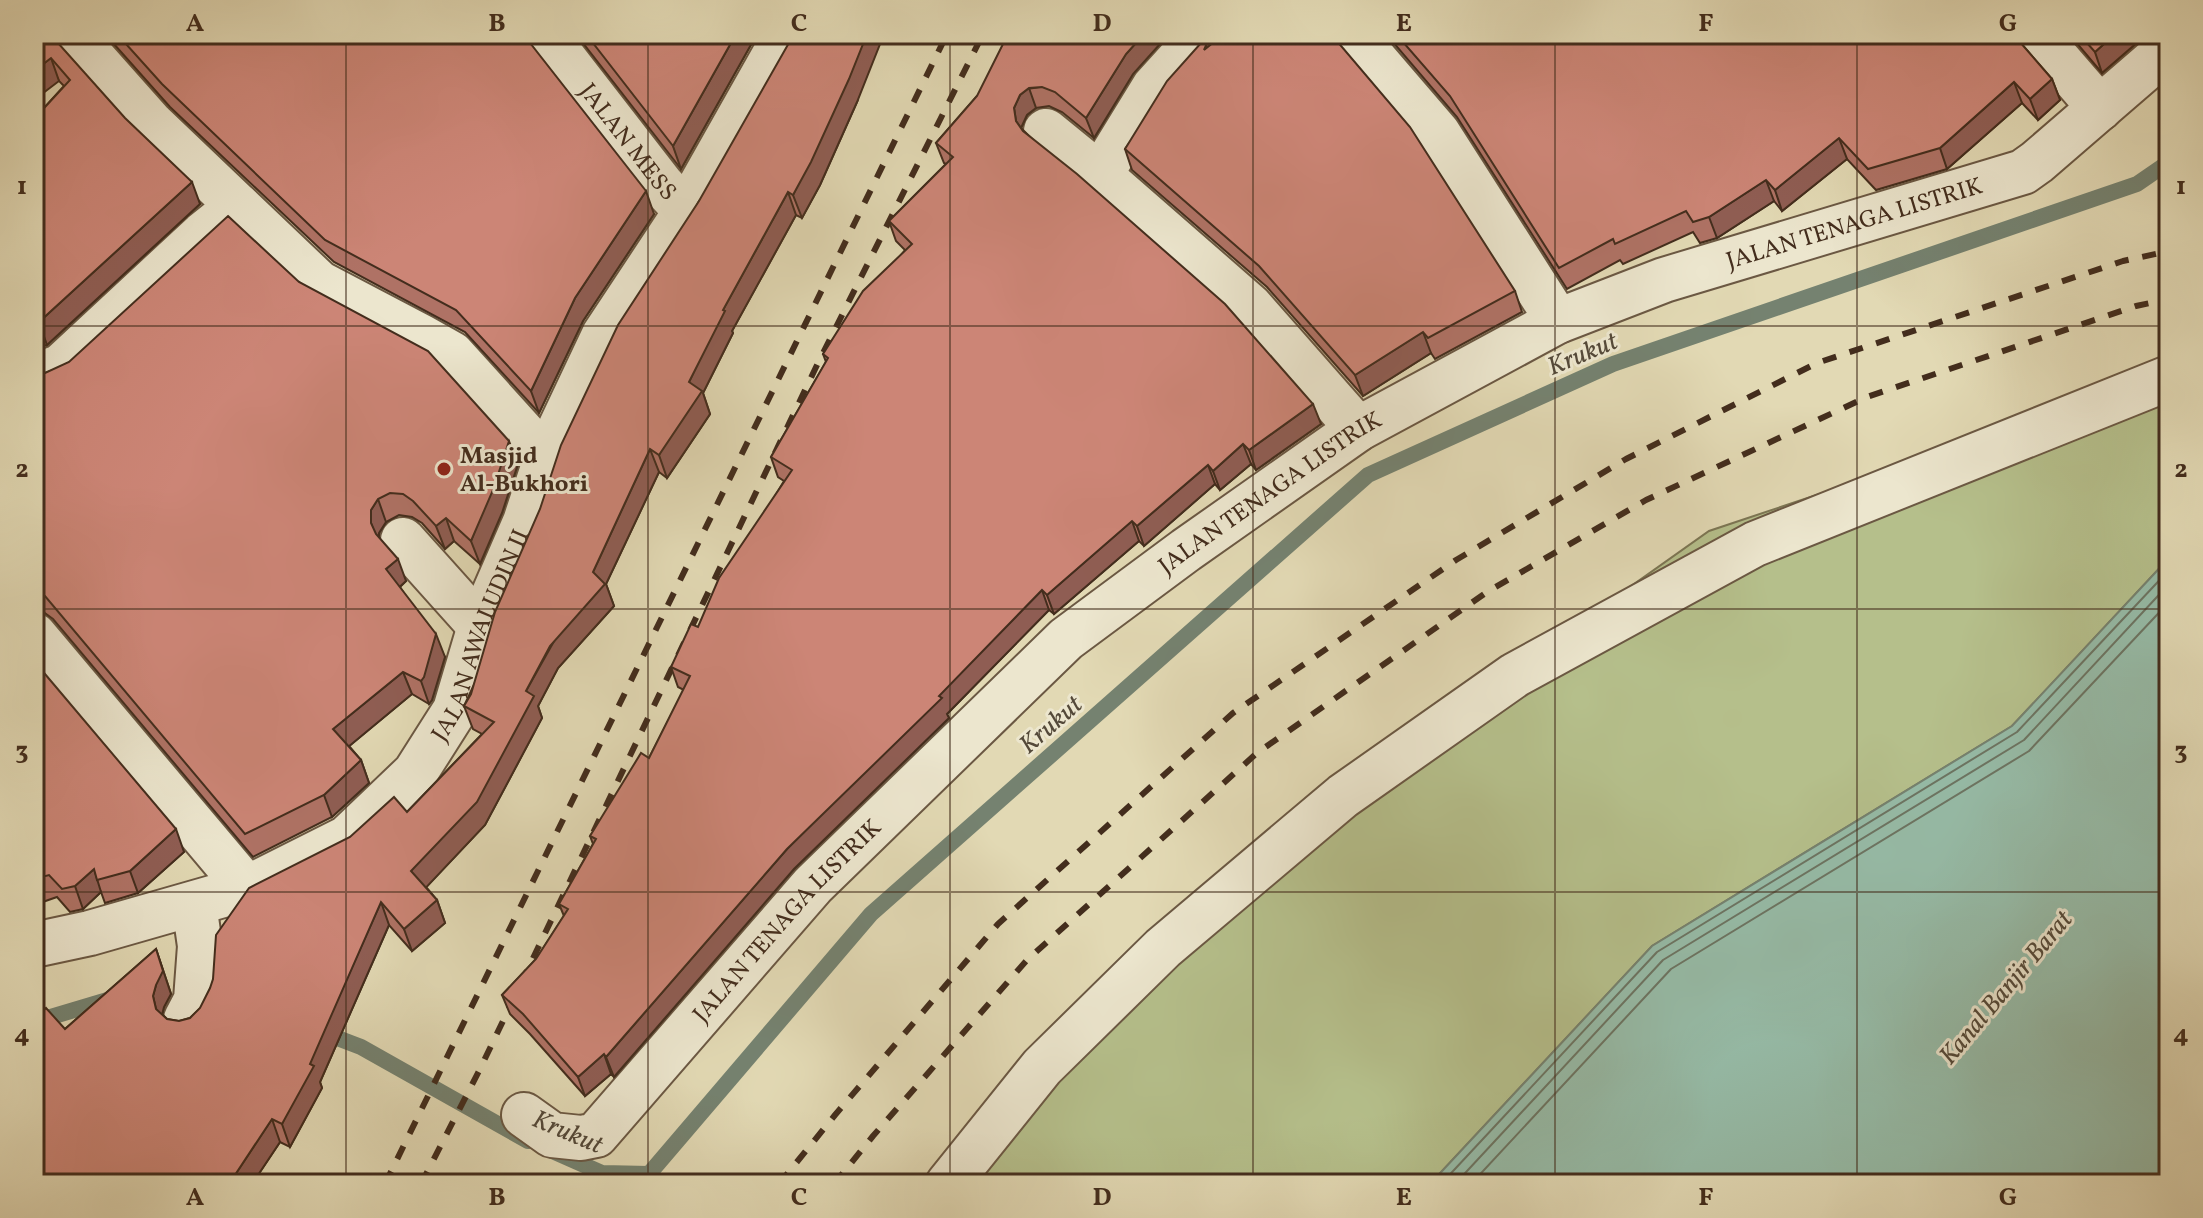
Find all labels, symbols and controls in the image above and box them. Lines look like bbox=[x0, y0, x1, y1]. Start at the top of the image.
text: A bbox=[186, 6, 205, 42]
text: B bbox=[488, 6, 506, 42]
text: C bbox=[791, 6, 807, 42]
text: D bbox=[1092, 6, 1112, 42]
text: E bbox=[1396, 6, 1412, 42]
text: F bbox=[1698, 6, 1714, 42]
text: G bbox=[1999, 6, 2017, 42]
street label: JALAN MESS bbox=[570, 77, 684, 209]
text: 1 bbox=[17, 169, 27, 205]
text: 1 bbox=[2176, 169, 2186, 205]
street label: JALAN TENAGA LISTRIK bbox=[1722, 170, 1987, 279]
water label: Krukut bbox=[1542, 324, 1624, 386]
street label: JALAN TENAGA LISTRIK bbox=[1152, 404, 1389, 584]
place label: Masjid Al-Bukhori bbox=[460, 440, 588, 502]
text: 2 bbox=[15, 452, 29, 488]
text: 2 bbox=[2174, 452, 2188, 488]
marker: Masjid Al-Bukhori bbox=[435, 460, 453, 478]
street label: JALAN AWALUDIN II bbox=[424, 524, 539, 749]
water label: Krukut bbox=[1012, 687, 1091, 763]
text: 3 bbox=[15, 734, 29, 770]
text: 3 bbox=[2174, 734, 2188, 770]
street label: JALAN TENAGA LISTRIK bbox=[686, 812, 890, 1031]
water label: Kanal Banjir Barat bbox=[1931, 903, 2082, 1073]
text: 4 bbox=[14, 1017, 30, 1053]
text: 4 bbox=[2173, 1017, 2189, 1053]
water label: Krukut bbox=[526, 1102, 609, 1164]
text: A bbox=[186, 1180, 205, 1216]
text: B bbox=[488, 1180, 506, 1216]
text: C bbox=[791, 1180, 807, 1216]
text: D bbox=[1092, 1180, 1112, 1216]
text: E bbox=[1396, 1180, 1412, 1216]
text: F bbox=[1698, 1180, 1714, 1216]
text: G bbox=[1999, 1180, 2017, 1216]

